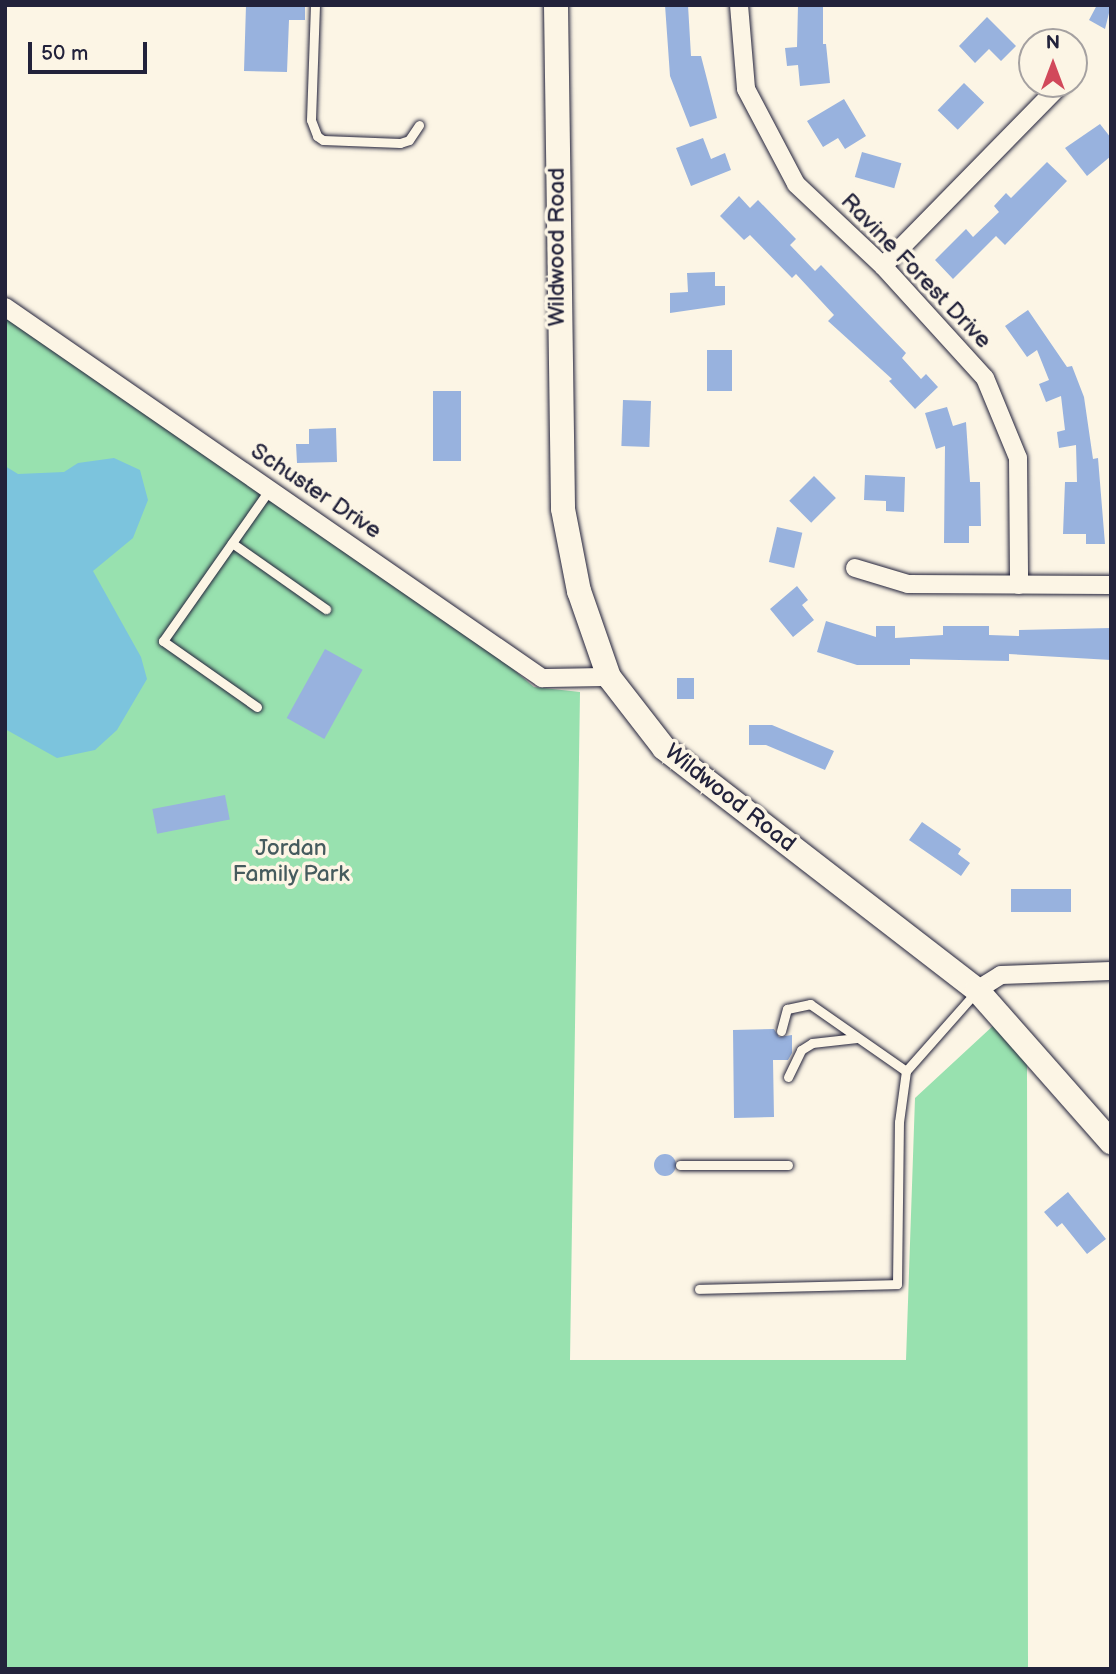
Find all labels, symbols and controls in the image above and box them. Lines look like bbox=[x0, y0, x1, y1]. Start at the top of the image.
scale bar bbox=[32, 28, 150, 72]
north arrow bbox=[1018, 28, 1088, 98]
text: N bbox=[1046, 32, 1060, 55]
text: 50 m bbox=[41, 41, 88, 66]
street label: Wildwood Road bbox=[543, 168, 571, 326]
street label: Ravine Forest Drive bbox=[835, 188, 997, 354]
street label: Schuster Drive bbox=[245, 437, 387, 545]
street label: Wildwood Road bbox=[659, 738, 801, 858]
park label: Jordan Family Park bbox=[232, 834, 350, 888]

